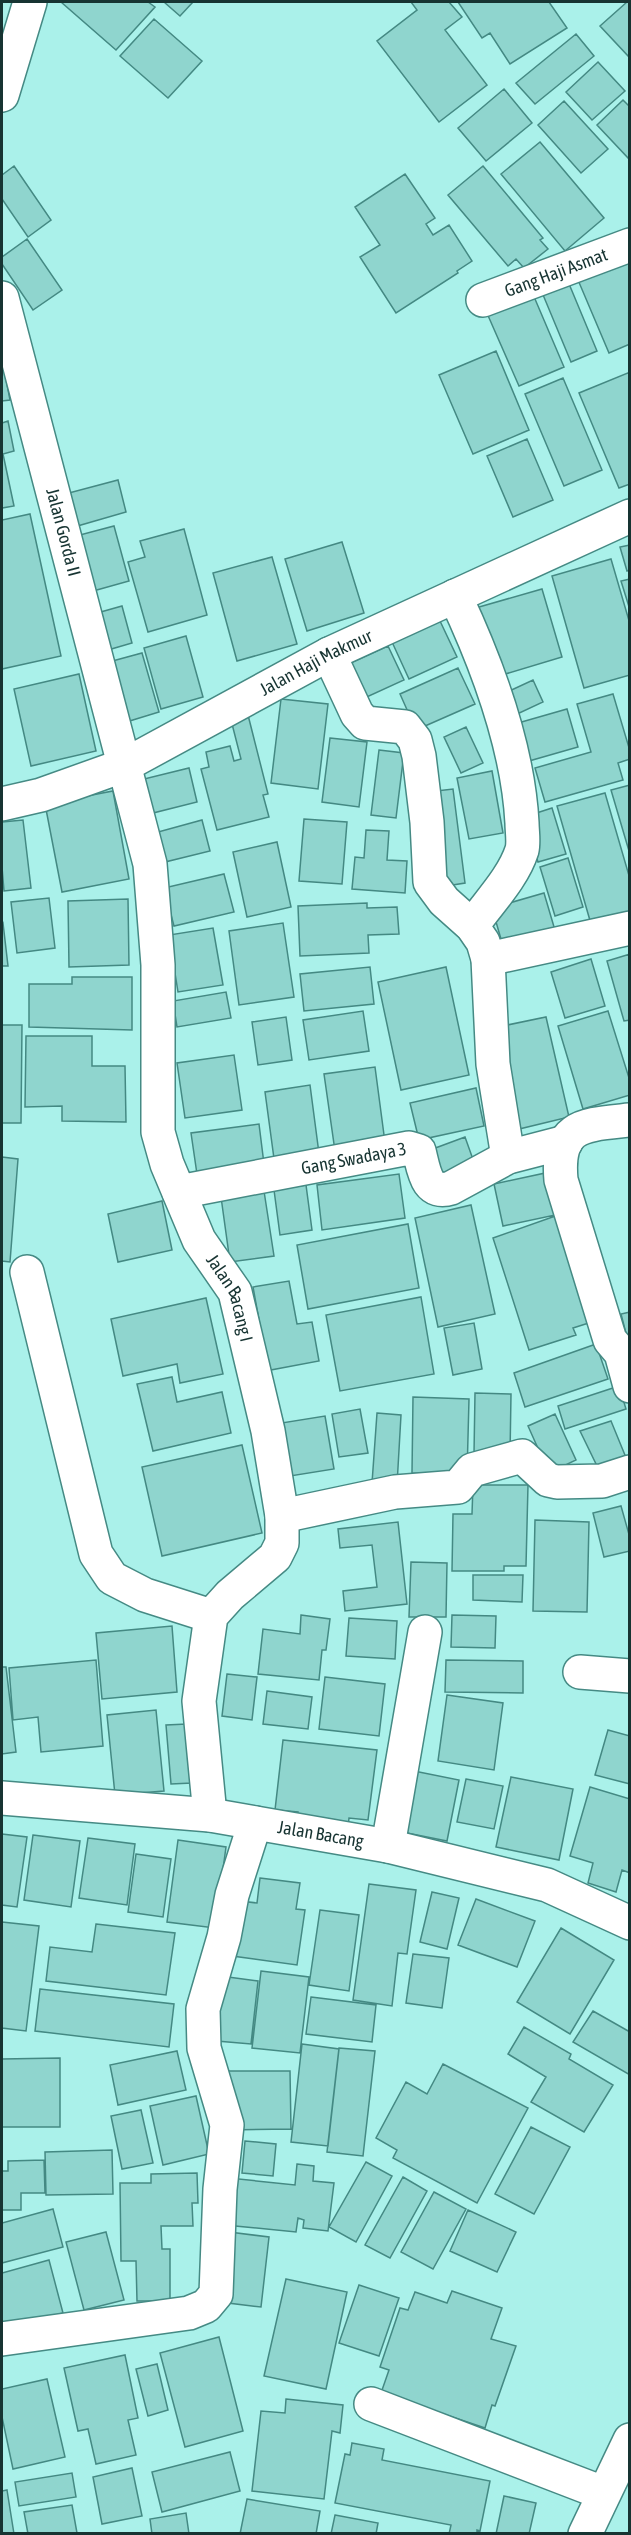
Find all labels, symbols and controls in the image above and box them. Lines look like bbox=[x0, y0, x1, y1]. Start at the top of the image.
street label: Gang Haji Asmat bbox=[502, 243, 610, 301]
street label: Jalan Gorda II bbox=[42, 486, 85, 578]
street label: Jalan Haji Makmur bbox=[256, 624, 376, 700]
street label: Gang Swadaya 3 bbox=[299, 1138, 408, 1178]
street label: Jalan Bacang I bbox=[202, 1250, 257, 1344]
street label: Jalan Bacang bbox=[276, 1816, 366, 1852]

